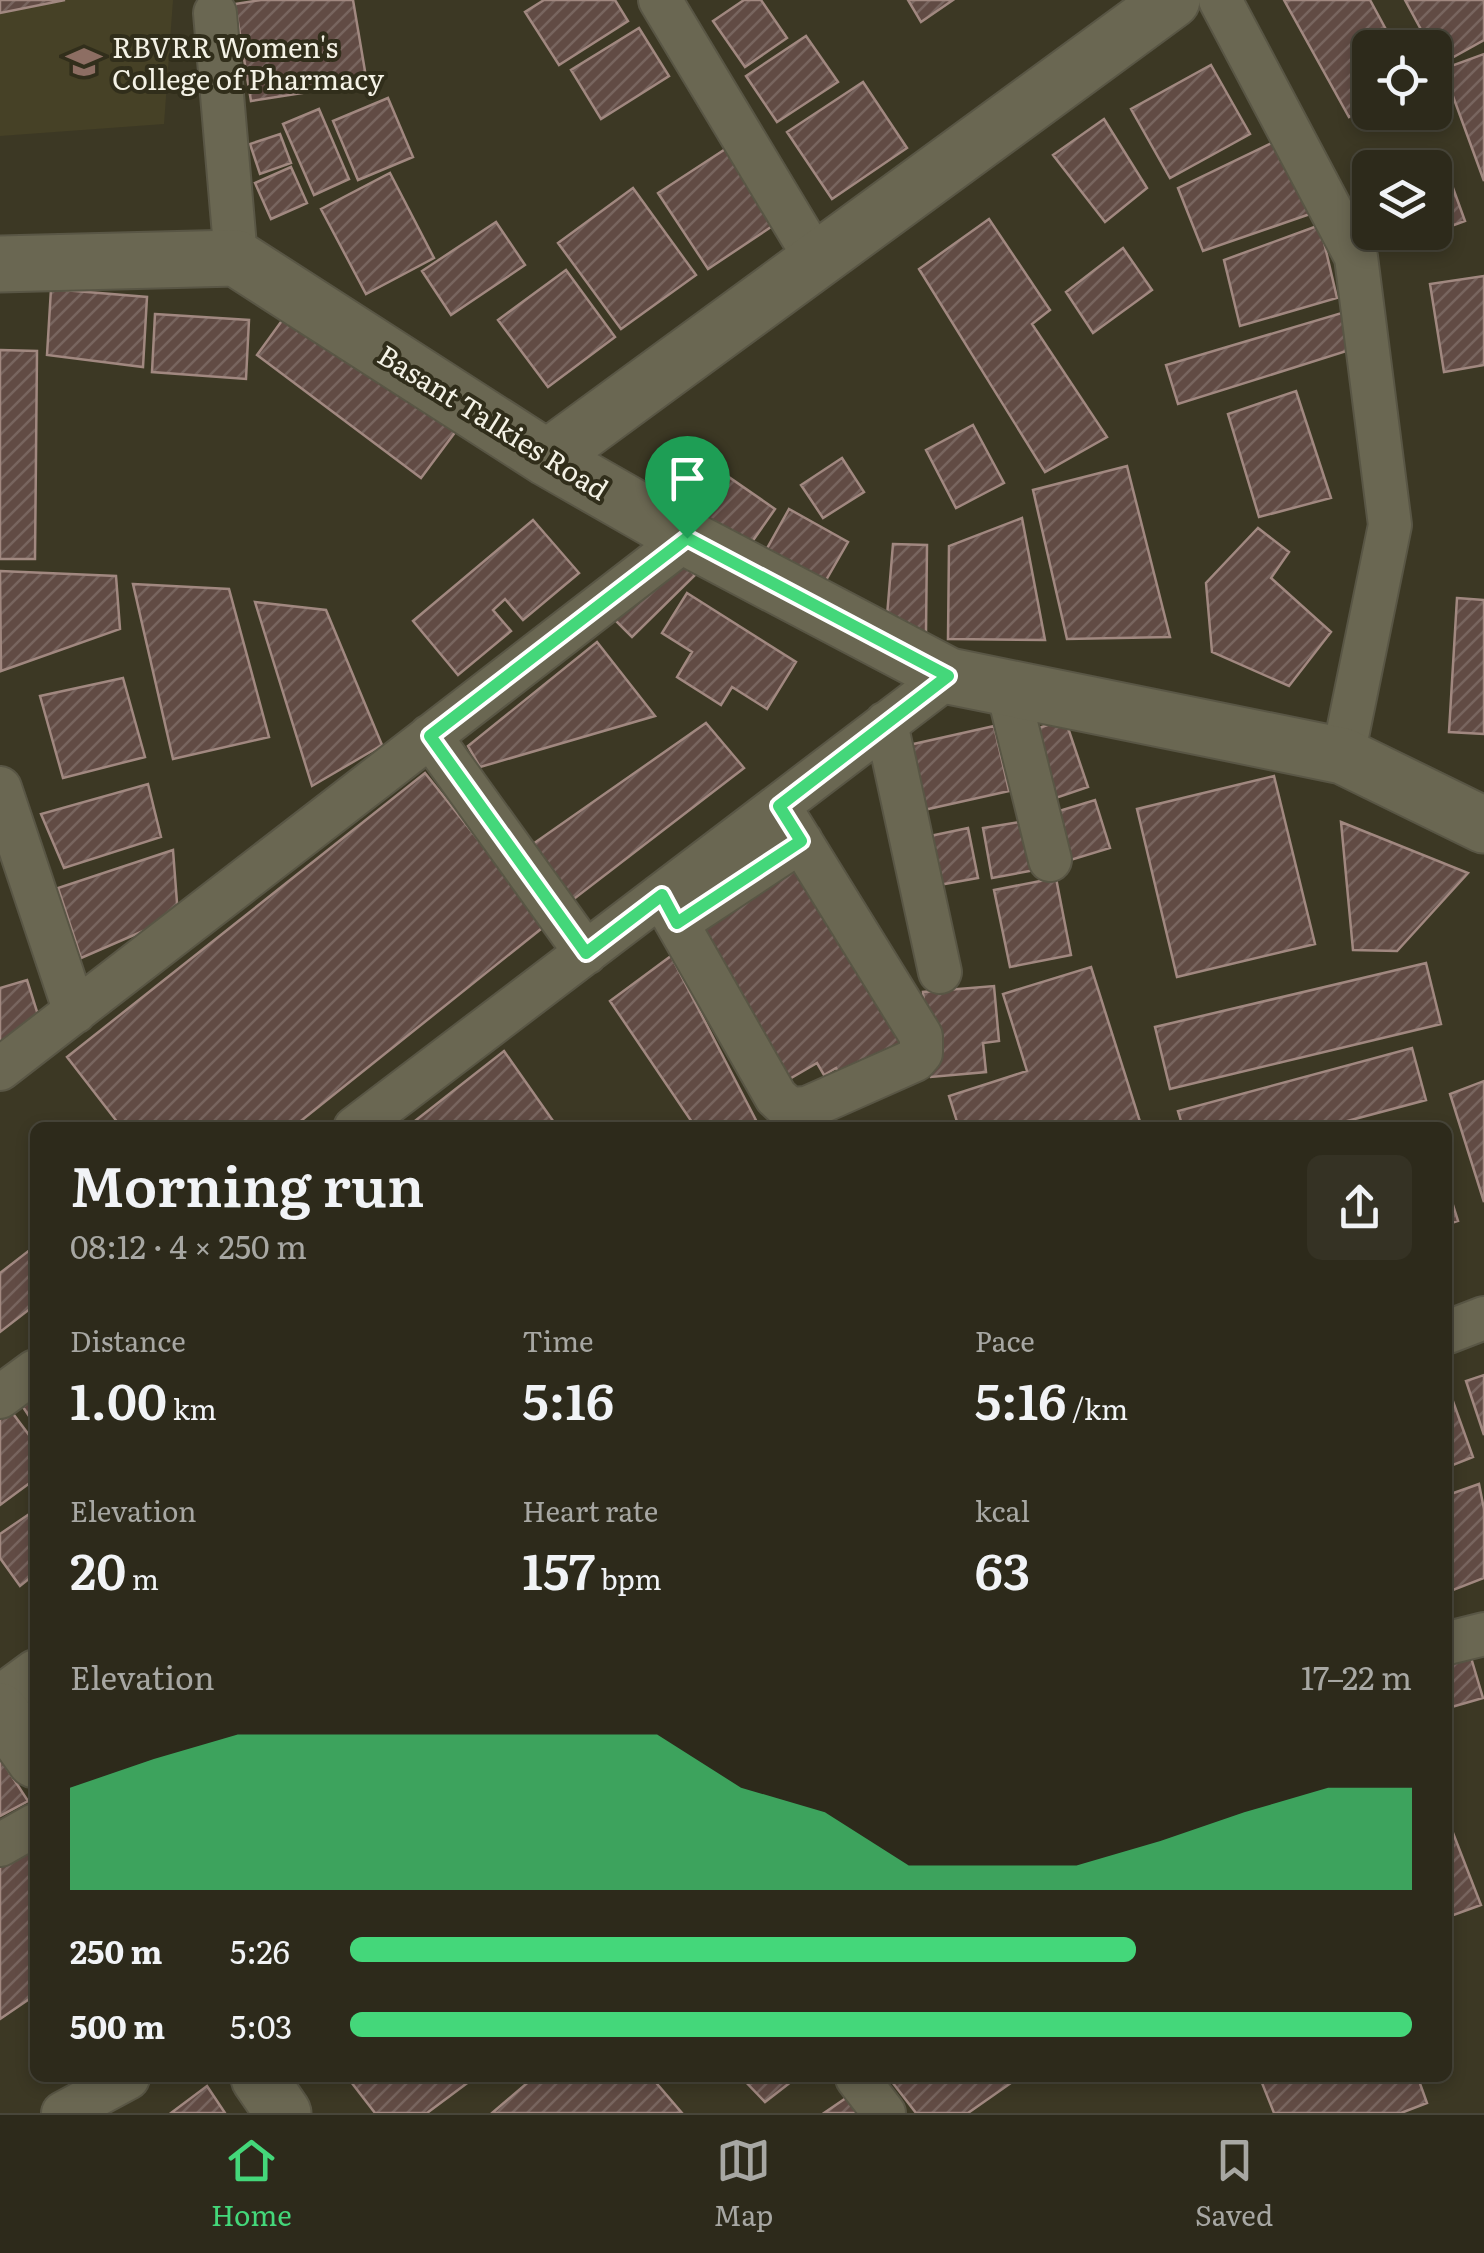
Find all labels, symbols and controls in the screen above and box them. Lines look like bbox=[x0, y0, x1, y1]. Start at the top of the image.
place label: RBVRR Women's College of Pharmacy bbox=[112, 25, 385, 99]
map controls bbox=[1352, 30, 1452, 250]
button: locate bbox=[1352, 30, 1452, 130]
school or university icon: RBVRR Women's College of Pharmacy bbox=[65, 43, 103, 81]
button: layers bbox=[1352, 150, 1452, 250]
street label: Basant Talkies Road bbox=[370, 333, 618, 509]
pin bbox=[645, 436, 730, 539]
icon: arrive bbox=[660, 451, 715, 506]
text: Morning run bbox=[70, 1142, 425, 1224]
button: share bbox=[1307, 1155, 1412, 1260]
text: 08:12 · 4 × 250 m bbox=[70, 1221, 307, 1269]
text: Distance bbox=[70, 1319, 186, 1361]
text: Time bbox=[522, 1319, 594, 1361]
text: Pace bbox=[975, 1319, 1035, 1361]
text: 1.00 bbox=[70, 1361, 167, 1435]
text: 5:16 bbox=[522, 1361, 614, 1435]
text: 5:16 bbox=[975, 1361, 1066, 1435]
text: km bbox=[167, 1387, 217, 1429]
text: /km bbox=[1066, 1387, 1128, 1429]
text: Elevation bbox=[70, 1489, 197, 1531]
text: Heart rate bbox=[522, 1489, 658, 1531]
text: kcal bbox=[975, 1489, 1030, 1531]
text: 20 bbox=[70, 1531, 126, 1605]
text: 157 bbox=[522, 1531, 595, 1605]
text: 63 bbox=[975, 1531, 1030, 1605]
text: m bbox=[126, 1557, 159, 1599]
text: bpm bbox=[595, 1557, 662, 1599]
text: Elevation bbox=[70, 1652, 215, 1700]
text: 17–22 m bbox=[1301, 1652, 1412, 1700]
text: 250 m bbox=[70, 1926, 163, 1974]
text: 5:26 bbox=[230, 1926, 290, 1974]
text: 500 m bbox=[70, 2001, 165, 2049]
text: 5:03 bbox=[230, 2001, 292, 2049]
tab: Home bbox=[211, 2133, 292, 2235]
tab: Map bbox=[714, 2133, 773, 2235]
tab: Saved bbox=[1195, 2133, 1273, 2235]

